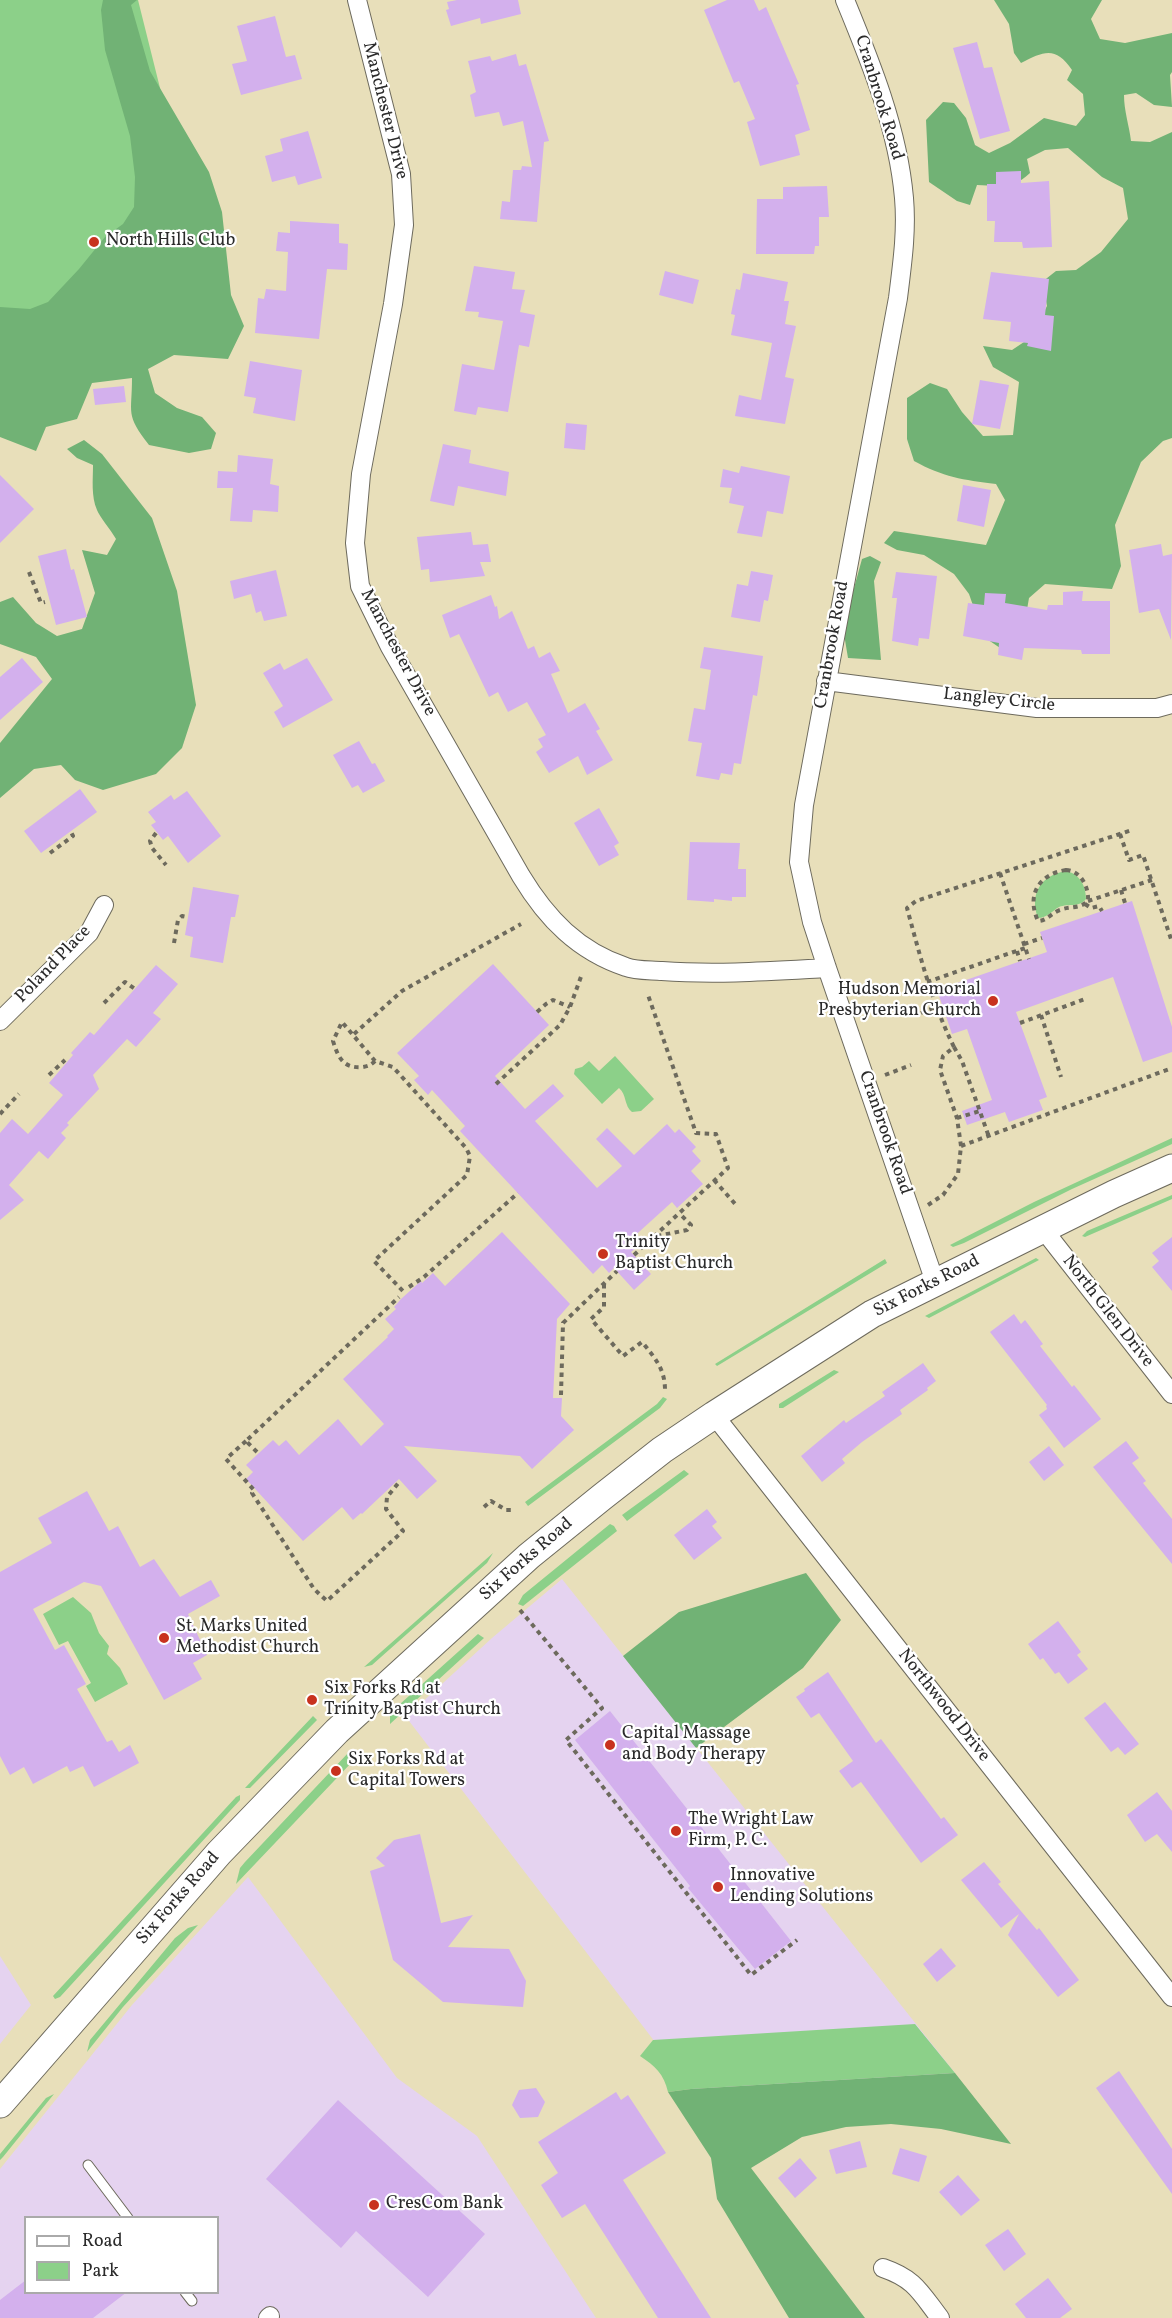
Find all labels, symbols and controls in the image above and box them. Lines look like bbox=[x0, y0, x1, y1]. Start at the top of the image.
street label: Cranbrook Road bbox=[849, 33, 907, 163]
street label: Manchester Drive bbox=[356, 40, 412, 182]
place label: North Hills Club bbox=[106, 231, 235, 253]
marker: North Hills Club bbox=[87, 235, 101, 249]
street label: Cranbrook Road bbox=[811, 579, 855, 711]
street label: Manchester Drive bbox=[354, 586, 440, 720]
street label: Langley Circle bbox=[942, 684, 1056, 718]
street label: Poland Place bbox=[12, 922, 96, 1008]
place label: Hudson Memorial Presbyterian Church bbox=[818, 980, 981, 1022]
marker: Hudson Memorial Presbyterian Church bbox=[986, 994, 1000, 1008]
street label: Cranbrook Road bbox=[853, 1068, 915, 1198]
place label: Trinity Baptist Church bbox=[615, 1233, 733, 1276]
marker: Trinity Baptist Church bbox=[596, 1247, 610, 1261]
street label: Six Forks Road bbox=[870, 1251, 984, 1323]
street label: North Glen Drive bbox=[1056, 1252, 1158, 1372]
street label: Six Forks Road bbox=[476, 1514, 578, 1606]
place label: St. Marks United Methodist Church bbox=[176, 1617, 319, 1660]
marker: St. Marks United Methodist Church bbox=[157, 1631, 171, 1645]
street label: Northwood Drive bbox=[892, 1645, 994, 1767]
place label: Six Forks Rd at Trinity Baptist Church bbox=[324, 1679, 501, 1722]
marker: Six Forks Rd at Trinity Baptist Church bbox=[305, 1693, 319, 1707]
place label: Capital Massage and Body Therapy bbox=[622, 1724, 766, 1766]
marker: Capital Massage and Body Therapy bbox=[603, 1738, 617, 1752]
place label: Six Forks Rd at Capital Towers bbox=[348, 1750, 465, 1792]
marker: Six Forks Rd at Capital Towers bbox=[329, 1764, 343, 1778]
place label: The Wright Law Firm, P. C. bbox=[688, 1810, 813, 1852]
marker: The Wright Law Firm, P. C. bbox=[669, 1824, 683, 1838]
street label: Six Forks Road bbox=[133, 1848, 225, 1950]
place label: Innovative Lending Solutions bbox=[730, 1866, 873, 1908]
marker: Innovative Lending Solutions bbox=[711, 1880, 725, 1894]
place label: CresCom Bank bbox=[386, 2194, 503, 2216]
marker: CresCom Bank bbox=[367, 2198, 381, 2212]
legend bbox=[24, 2216, 219, 2294]
text: Road bbox=[82, 2229, 123, 2254]
text: Park bbox=[82, 2259, 119, 2284]

